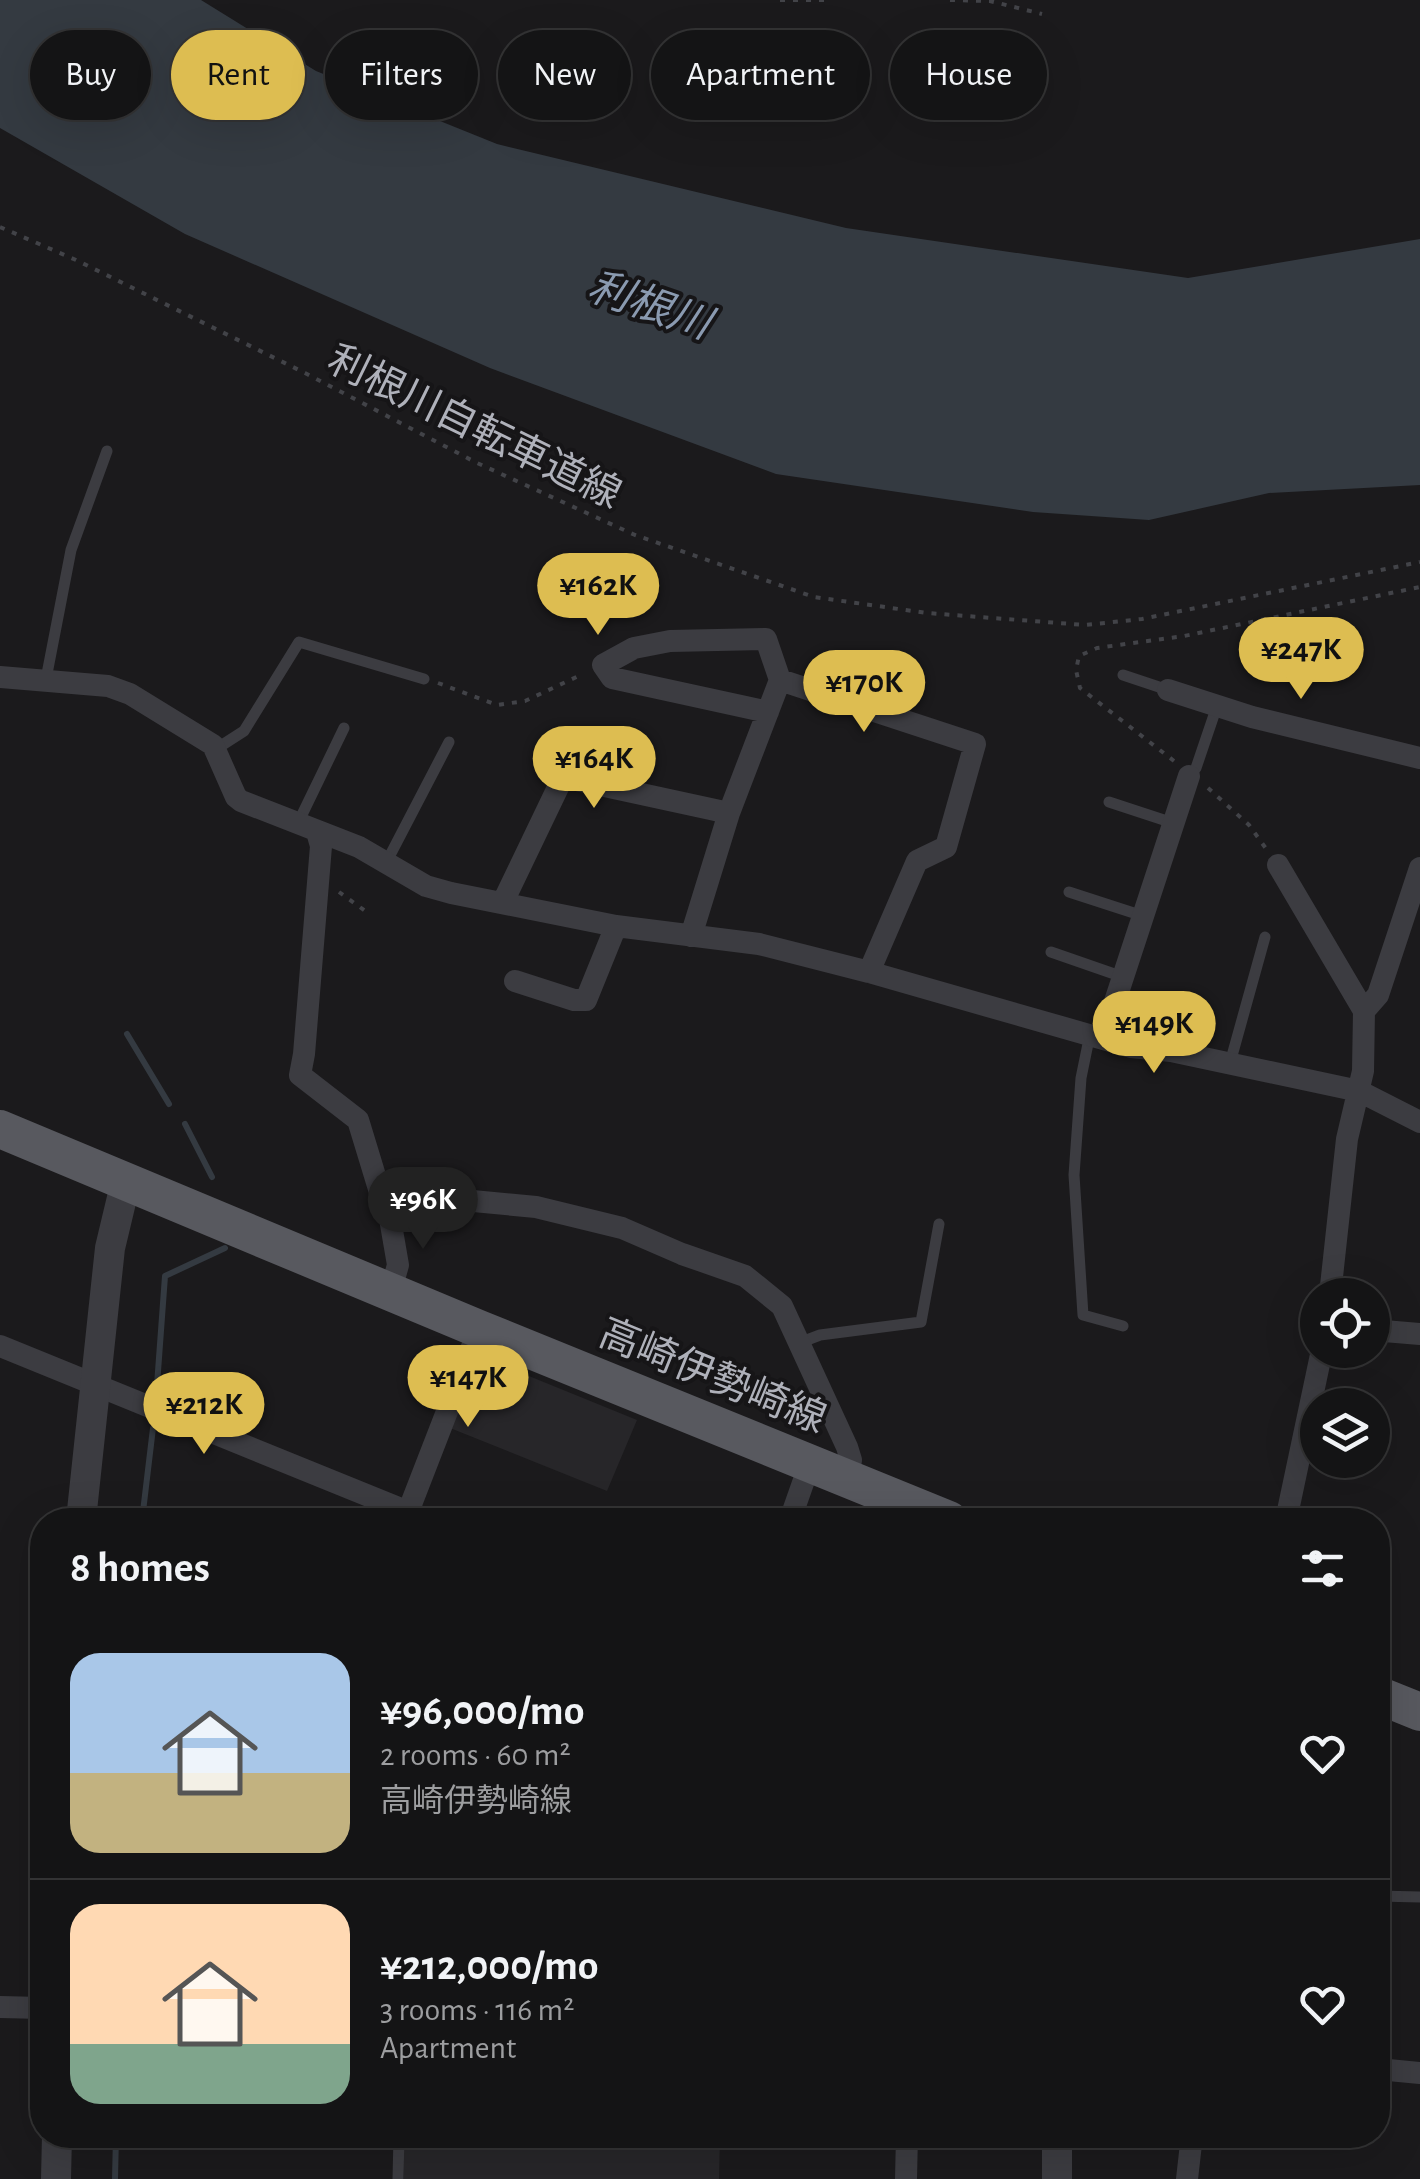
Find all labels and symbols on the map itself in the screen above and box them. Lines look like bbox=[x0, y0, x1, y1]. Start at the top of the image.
water label: 利根川 bbox=[583, 264, 720, 348]
street label: 利根川自転車道線 bbox=[322, 338, 628, 516]
pin: ¥162K bbox=[528, 553, 668, 638]
pin: ¥247K bbox=[1231, 617, 1371, 702]
pin: ¥170K bbox=[794, 650, 934, 735]
pin: ¥164K bbox=[524, 726, 664, 811]
pin: ¥149K bbox=[1084, 991, 1224, 1076]
pin: ¥96K bbox=[364, 1167, 482, 1252]
street label: 高崎伊勢崎線 bbox=[593, 1312, 832, 1440]
pin: ¥147K bbox=[398, 1345, 538, 1430]
pin: ¥212K bbox=[134, 1372, 274, 1457]

